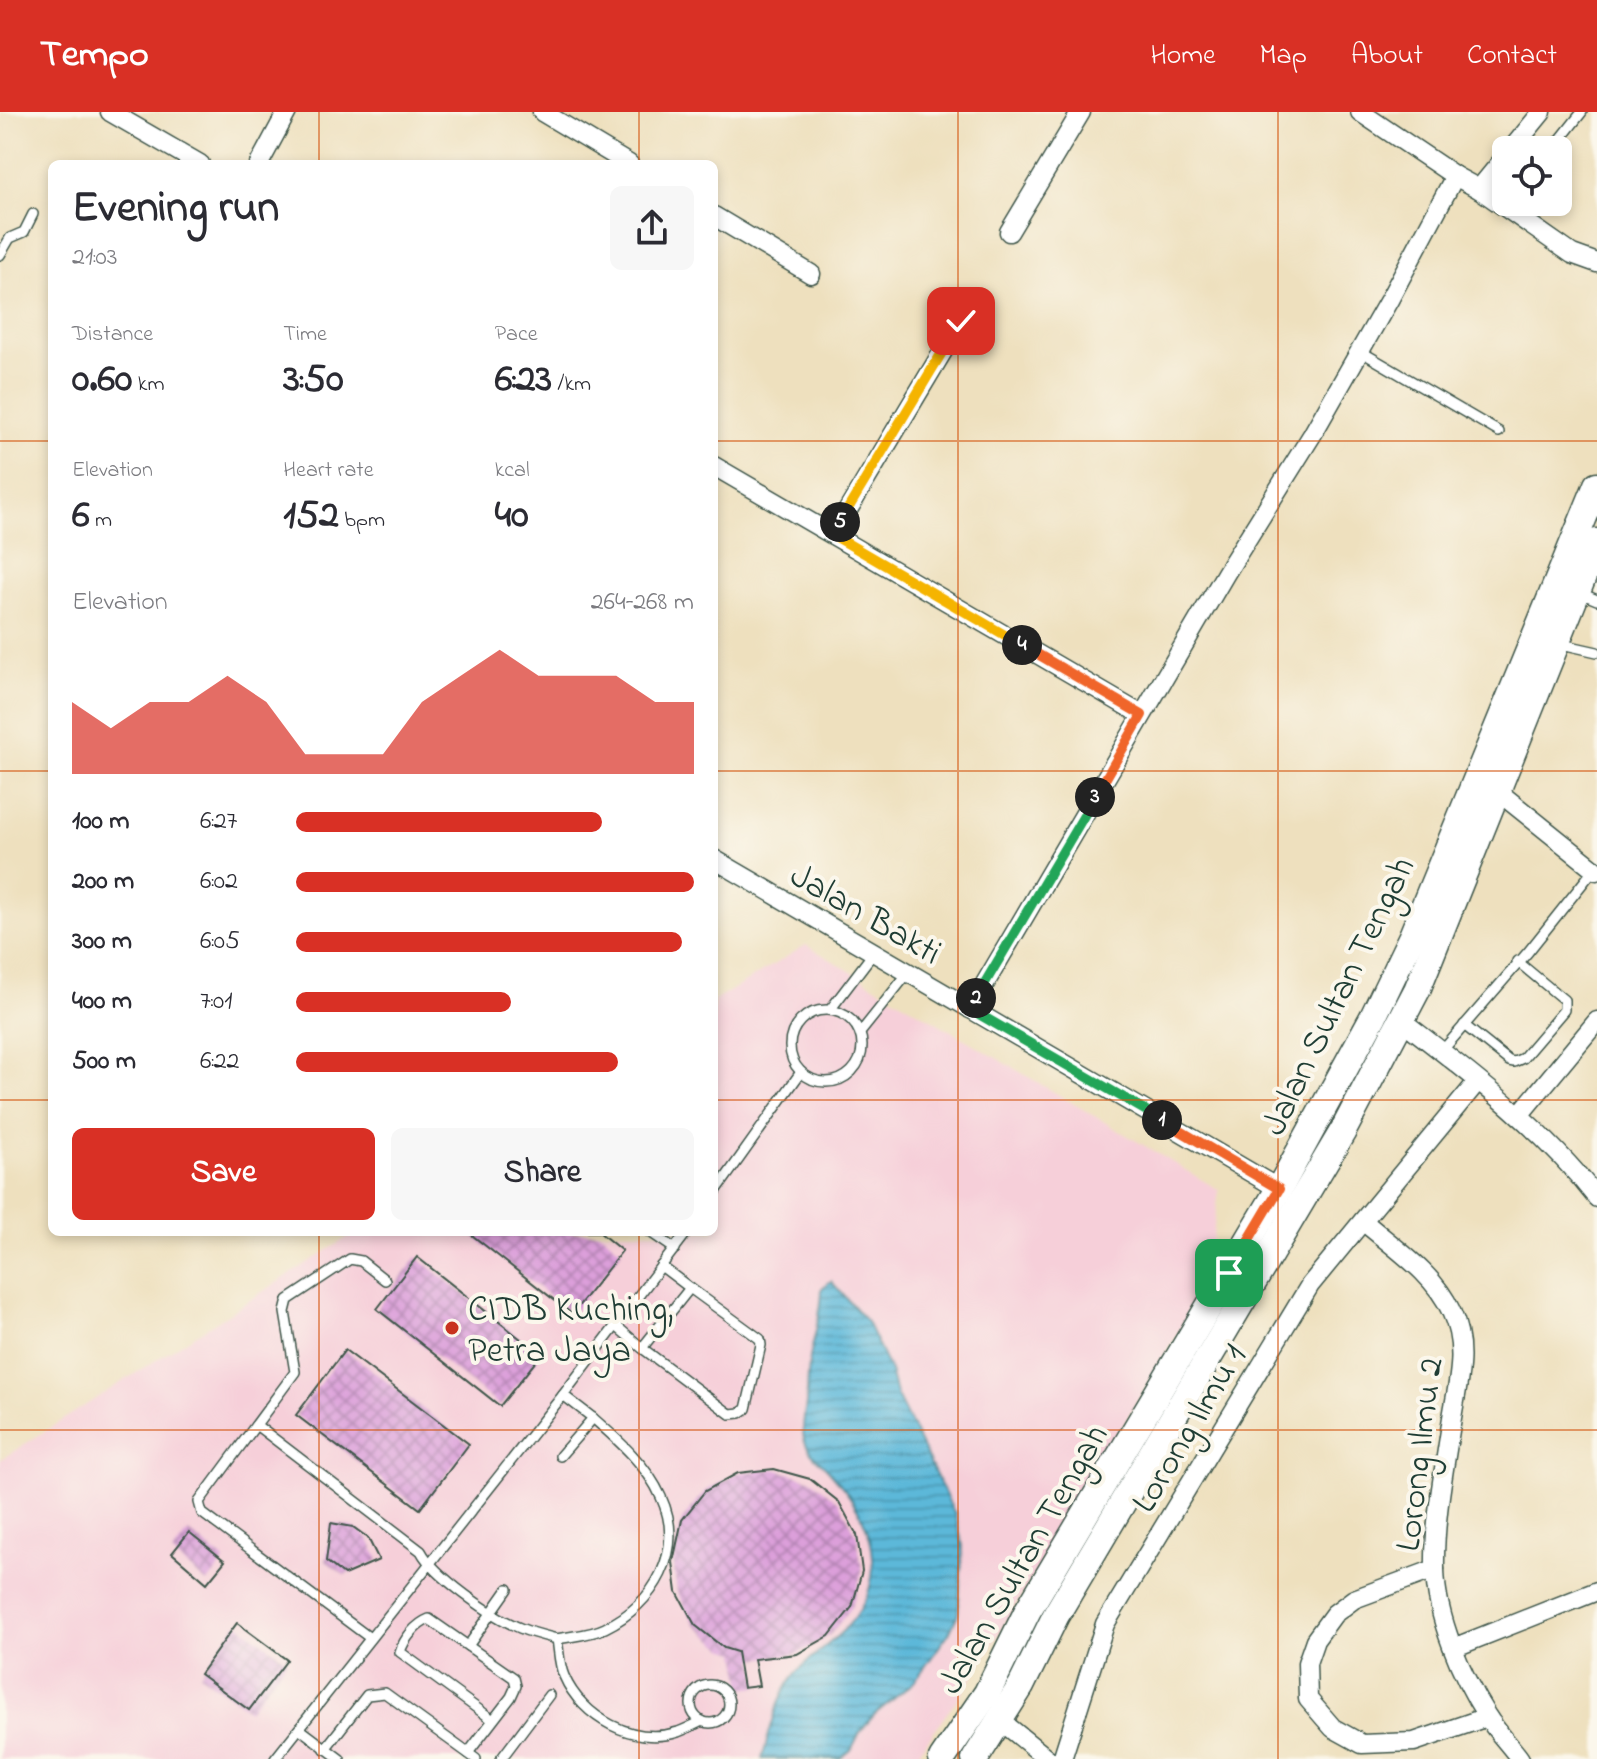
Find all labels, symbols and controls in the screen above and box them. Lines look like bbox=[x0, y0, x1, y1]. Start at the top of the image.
text: Tempo bbox=[40, 28, 149, 84]
text: Home bbox=[1150, 36, 1216, 77]
text: Map bbox=[1260, 36, 1307, 77]
text: About bbox=[1351, 36, 1423, 77]
text: Contact bbox=[1467, 36, 1557, 77]
map controls bbox=[1492, 136, 1572, 216]
button: locate bbox=[1492, 136, 1572, 216]
text: Evening run bbox=[72, 177, 279, 241]
button: share bbox=[610, 186, 694, 270]
text: 21:03 bbox=[72, 239, 117, 277]
pin bbox=[927, 287, 995, 355]
icon: check bbox=[939, 299, 983, 343]
text: Distance bbox=[72, 319, 153, 351]
text: Time bbox=[283, 319, 327, 351]
text: Pace bbox=[495, 319, 538, 351]
text: 0.60 bbox=[72, 351, 132, 410]
text: 3:50 bbox=[283, 351, 343, 410]
text: 6:23 bbox=[495, 351, 552, 410]
text: km bbox=[132, 369, 165, 401]
text: /km bbox=[552, 369, 591, 401]
text: Elevation bbox=[72, 455, 153, 487]
text: Heart rate bbox=[283, 455, 374, 487]
text: kcal bbox=[495, 455, 530, 487]
text: 6 bbox=[72, 487, 90, 546]
text: 152 bbox=[283, 487, 339, 546]
text: 40 bbox=[495, 487, 528, 546]
pin: 5 bbox=[820, 502, 860, 542]
text: m bbox=[90, 505, 112, 537]
text: bpm bbox=[339, 505, 385, 537]
text: 5 bbox=[834, 506, 846, 538]
text: Elevation bbox=[72, 584, 168, 622]
text: 264–268 m bbox=[591, 584, 694, 622]
pin: 4 bbox=[1002, 625, 1042, 665]
text: 4 bbox=[1017, 629, 1027, 661]
pin: 3 bbox=[1075, 777, 1115, 817]
text: 3 bbox=[1090, 781, 1100, 813]
text: 100 m bbox=[72, 803, 129, 841]
text: 6:27 bbox=[200, 803, 237, 841]
street label: Jalan Sultan Tengah bbox=[1250, 849, 1431, 1145]
street label: Jalan Bakti bbox=[779, 851, 950, 981]
text: 200 m bbox=[72, 863, 134, 901]
text: 6:02 bbox=[200, 863, 238, 901]
text: 300 m bbox=[72, 923, 132, 961]
text: 6:05 bbox=[200, 923, 240, 961]
pin: 2 bbox=[956, 978, 996, 1018]
text: 2 bbox=[971, 982, 981, 1014]
text: 400 m bbox=[72, 983, 132, 1021]
text: 7:01 bbox=[200, 983, 232, 1021]
text: 500 m bbox=[72, 1043, 136, 1081]
text: 6:22 bbox=[200, 1043, 240, 1081]
pin: 1 bbox=[1142, 1100, 1182, 1140]
text: 1 bbox=[1159, 1104, 1166, 1136]
button: Save bbox=[72, 1128, 375, 1220]
button: Share bbox=[391, 1128, 694, 1220]
pin bbox=[1195, 1239, 1263, 1307]
icon: arrive bbox=[1207, 1251, 1251, 1295]
place label: CIDB Kuching, Petra Jaya bbox=[468, 1285, 674, 1379]
marker: CIDB Kuching, Petra Jaya bbox=[443, 1319, 461, 1337]
street label: Lorong Ilmu 1 bbox=[1120, 1335, 1262, 1524]
street label: Lorong Ilmu 2 bbox=[1383, 1355, 1460, 1554]
street label: Jalan Sultan Tengah bbox=[926, 1415, 1124, 1705]

